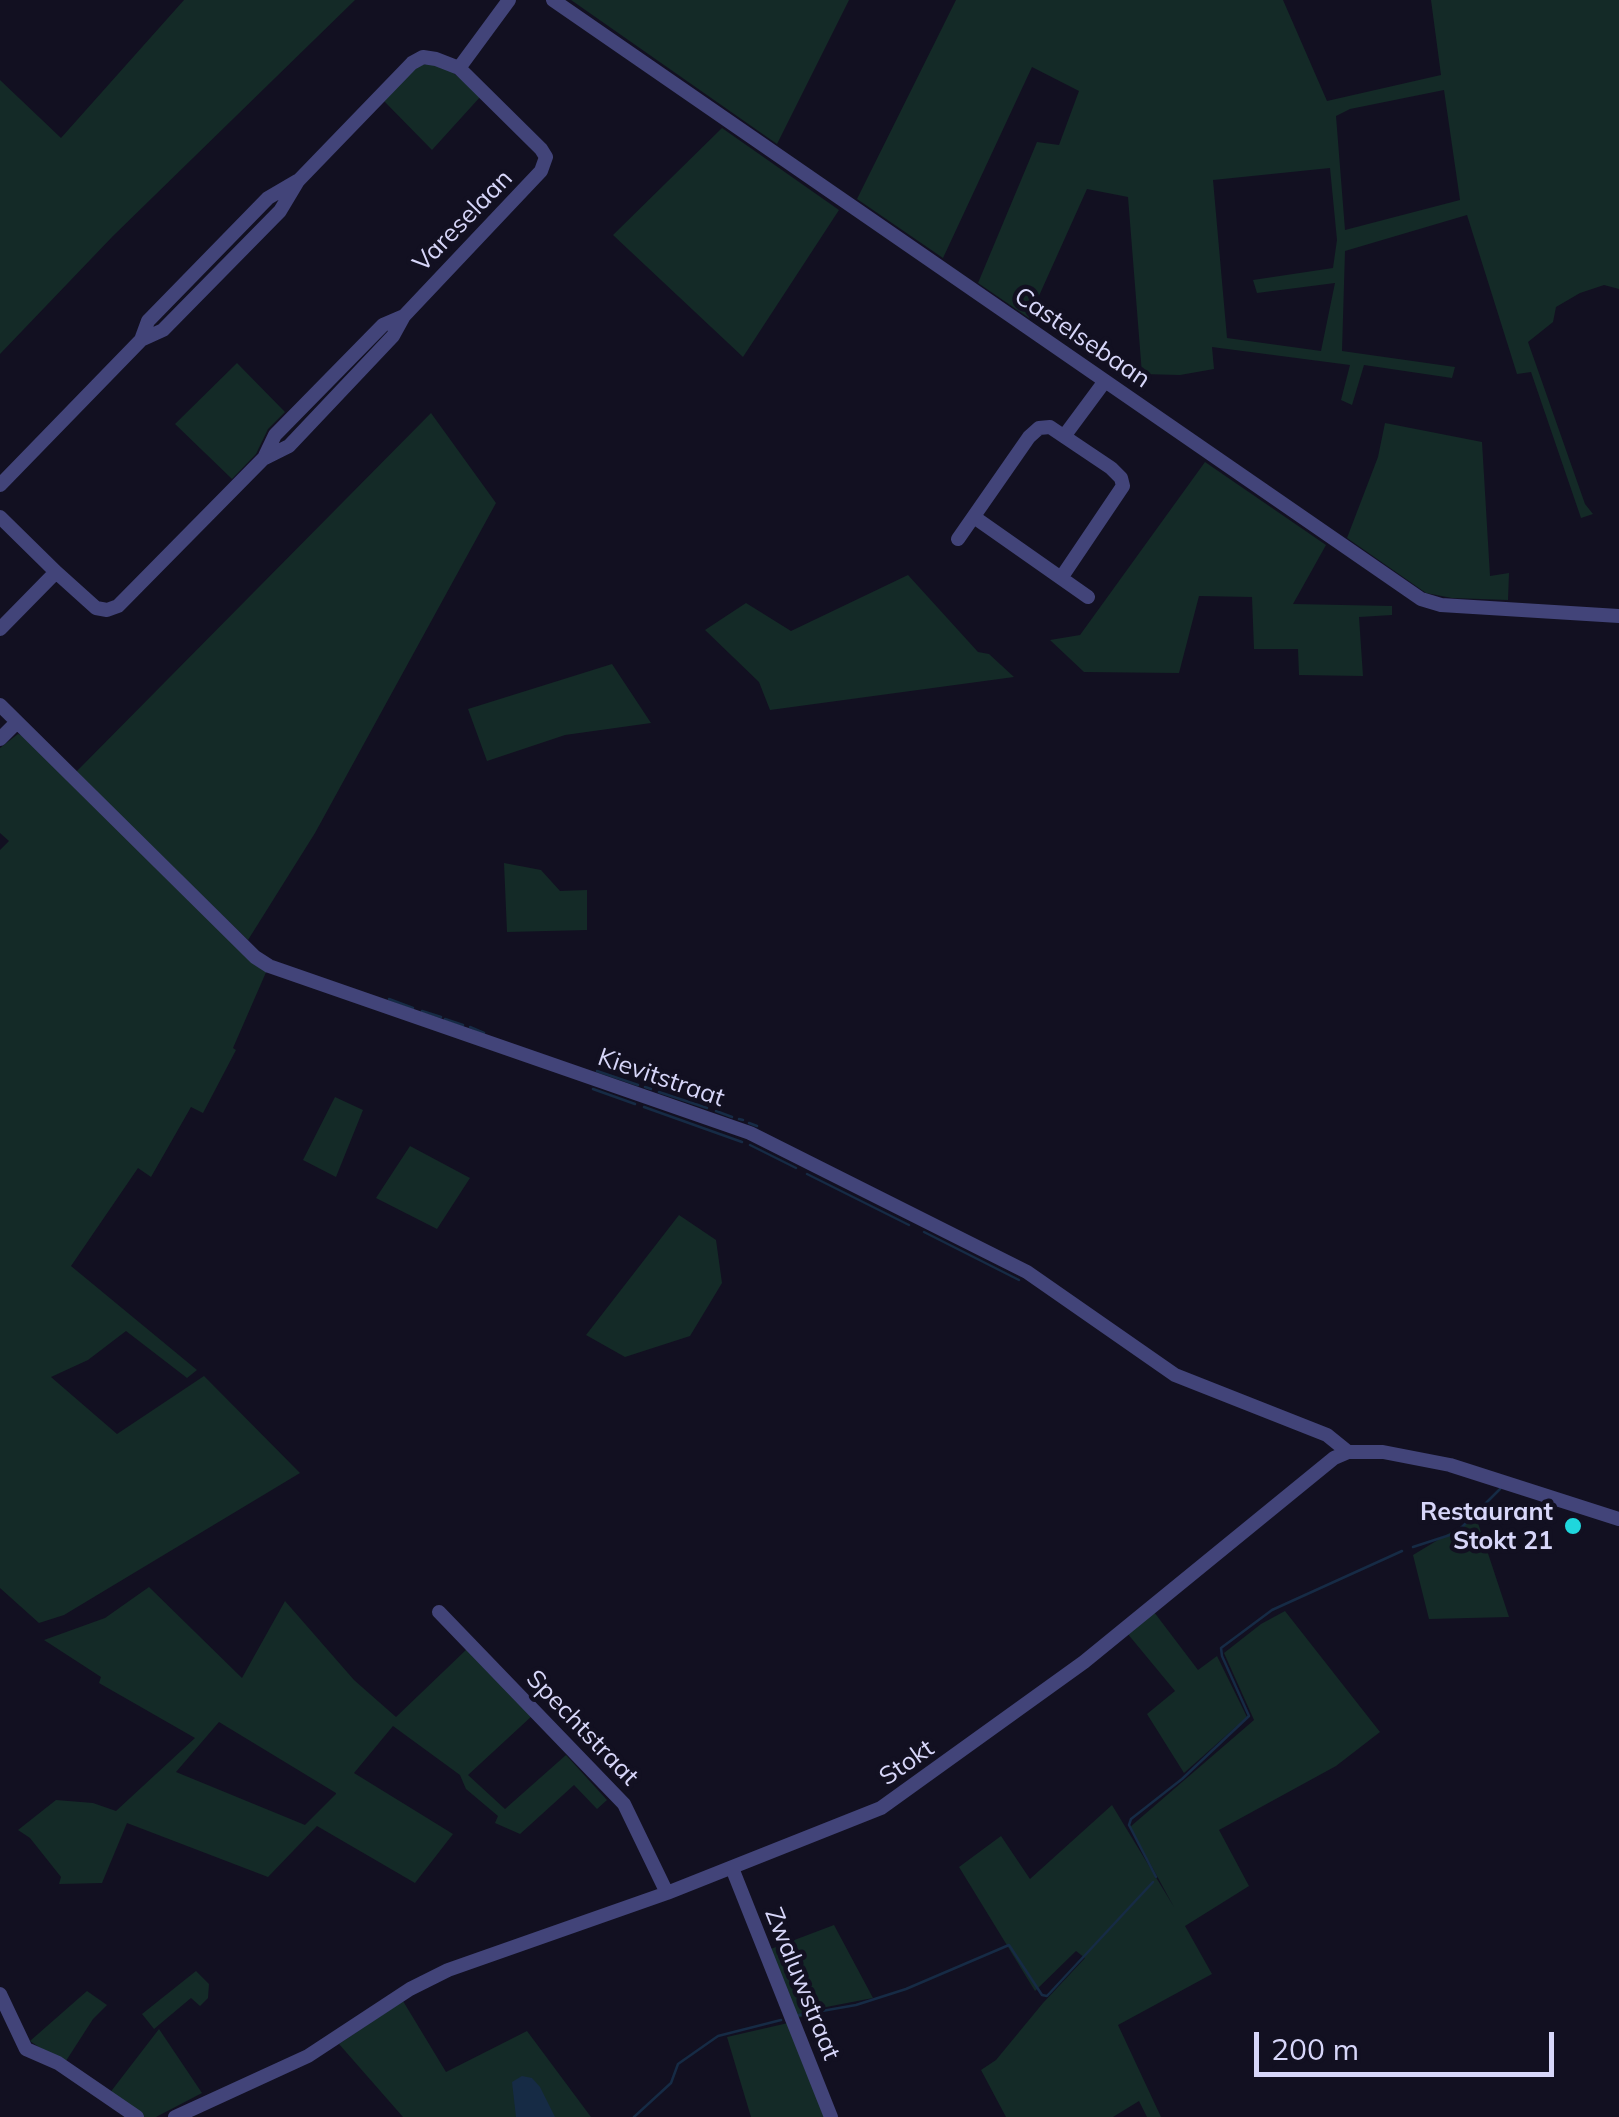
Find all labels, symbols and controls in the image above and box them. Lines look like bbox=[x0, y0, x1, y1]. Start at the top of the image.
street label: Vareselaan bbox=[407, 164, 519, 278]
street label: Castelsebaan bbox=[1008, 281, 1156, 395]
street label: Kievitstraat bbox=[594, 1042, 728, 1114]
place label: Restaurant Stokt 21 bbox=[1420, 1497, 1553, 1556]
marker: Restaurant Stokt 21 bbox=[1562, 1515, 1584, 1537]
street label: Spechtstraat bbox=[520, 1664, 644, 1792]
street label: Stokt bbox=[874, 1734, 940, 1792]
street label: Zwaluwstraat bbox=[758, 1904, 846, 2064]
scale bar bbox=[1259, 2012, 1559, 2074]
text: 200 m bbox=[1271, 2030, 1359, 2068]

